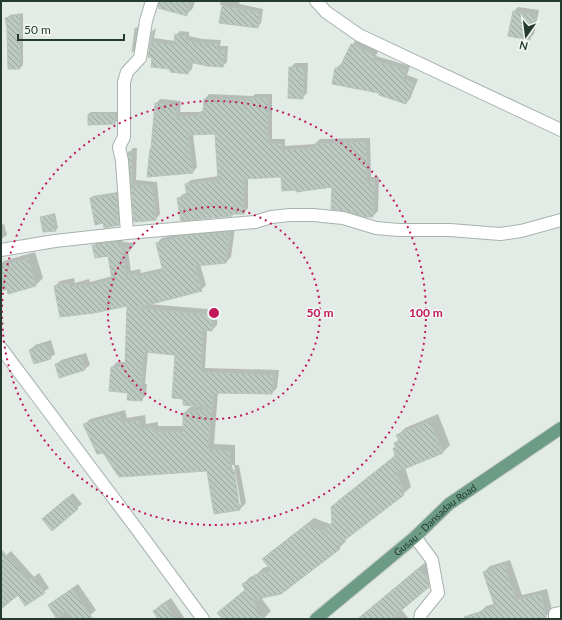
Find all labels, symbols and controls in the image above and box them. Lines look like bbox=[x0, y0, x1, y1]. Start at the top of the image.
scale bar bbox=[18, 16, 124, 42]
north arrow bbox=[506, 16, 546, 56]
text: 50 m bbox=[24, 22, 51, 37]
text: N bbox=[518, 39, 529, 54]
text: 50 m bbox=[307, 305, 333, 320]
text: 100 m bbox=[409, 305, 443, 320]
centre of rings bbox=[207, 306, 221, 320]
street label: Gusau - Dansadau Road bbox=[391, 481, 478, 558]

